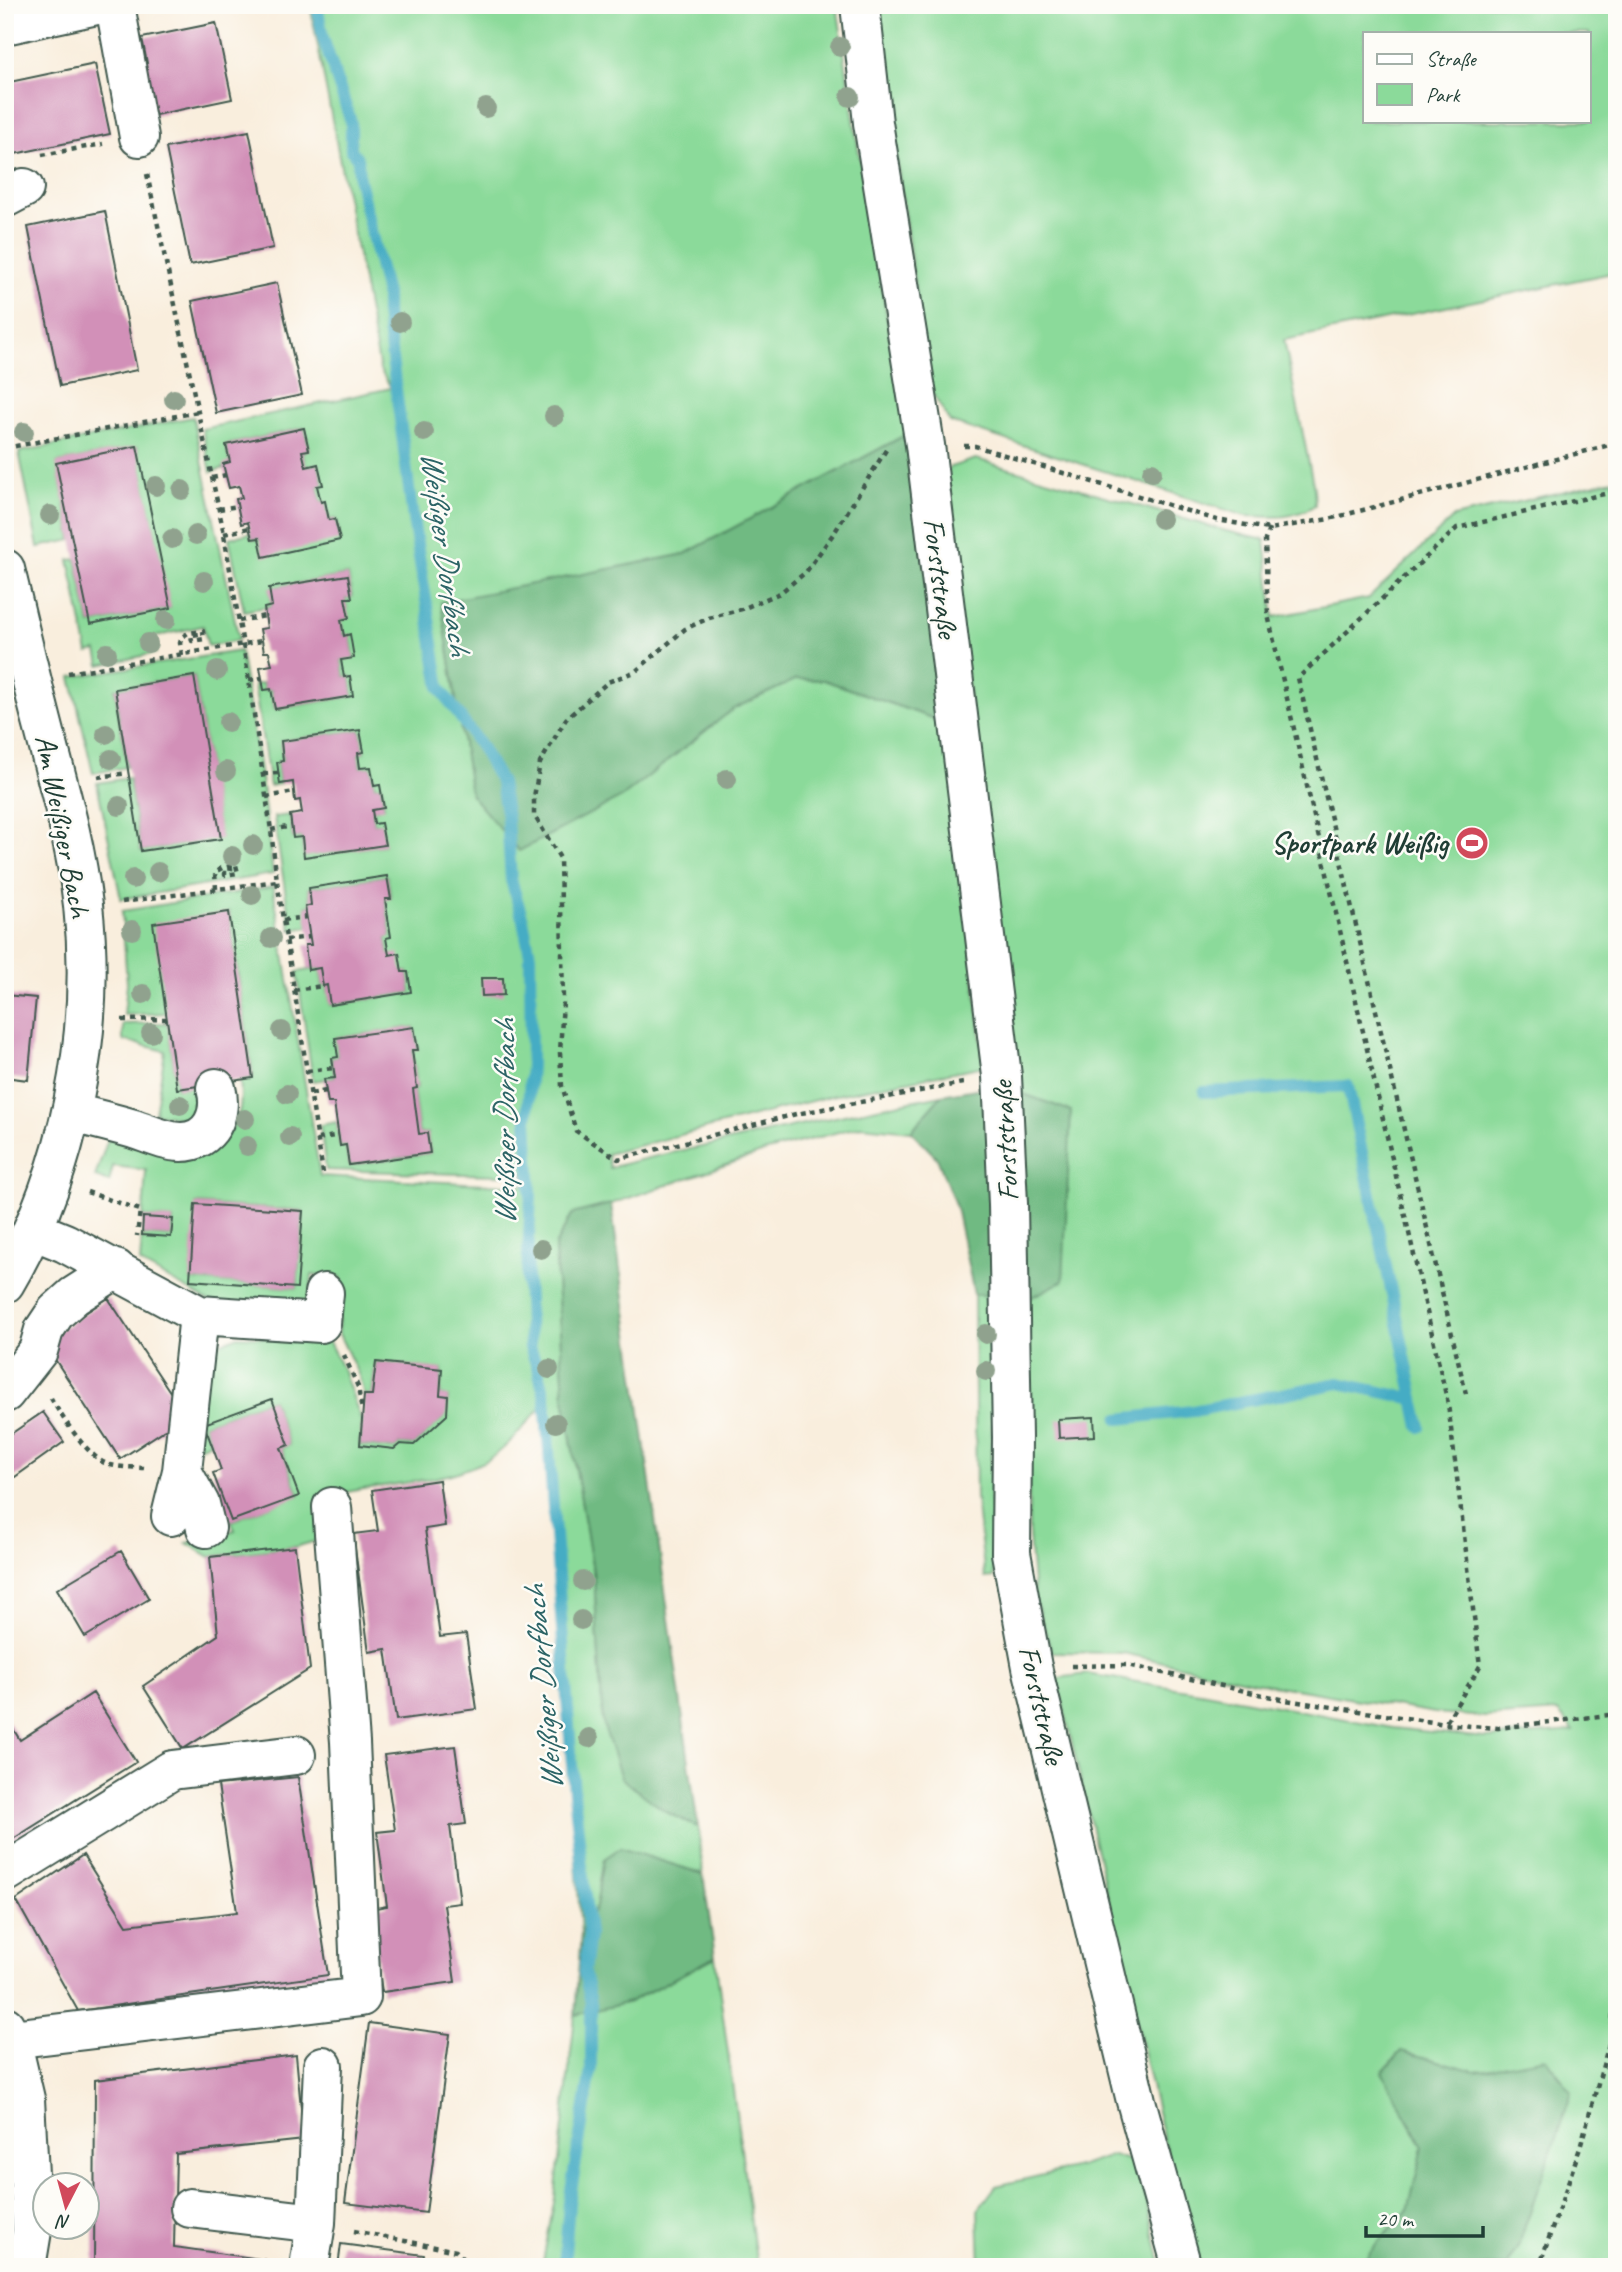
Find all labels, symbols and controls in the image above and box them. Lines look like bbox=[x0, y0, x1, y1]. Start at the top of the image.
legend bbox=[1363, 32, 1590, 122]
text: Straße bbox=[1426, 46, 1478, 72]
text: Park bbox=[1426, 82, 1461, 108]
water label: Weißiger Dorfbach bbox=[411, 449, 481, 659]
street label: Forststraße bbox=[915, 516, 967, 642]
street label: Am Weißiger Bach bbox=[27, 731, 100, 923]
place label: Sportpark Weißig bbox=[1271, 824, 1450, 862]
sports icon: Sportpark Weißig bbox=[1453, 824, 1491, 862]
water label: Weißiger Dorfbach bbox=[484, 1017, 525, 1224]
street label: Forststraße bbox=[983, 1078, 1027, 1202]
water label: Weißiger Dorfbach bbox=[513, 1582, 572, 1792]
street label: Forststraße bbox=[1010, 1642, 1075, 1770]
north arrow bbox=[32, 2170, 102, 2240]
scale bar bbox=[1366, 2195, 1484, 2239]
text: 20 m bbox=[1377, 2206, 1415, 2232]
text: N bbox=[54, 2209, 71, 2234]

